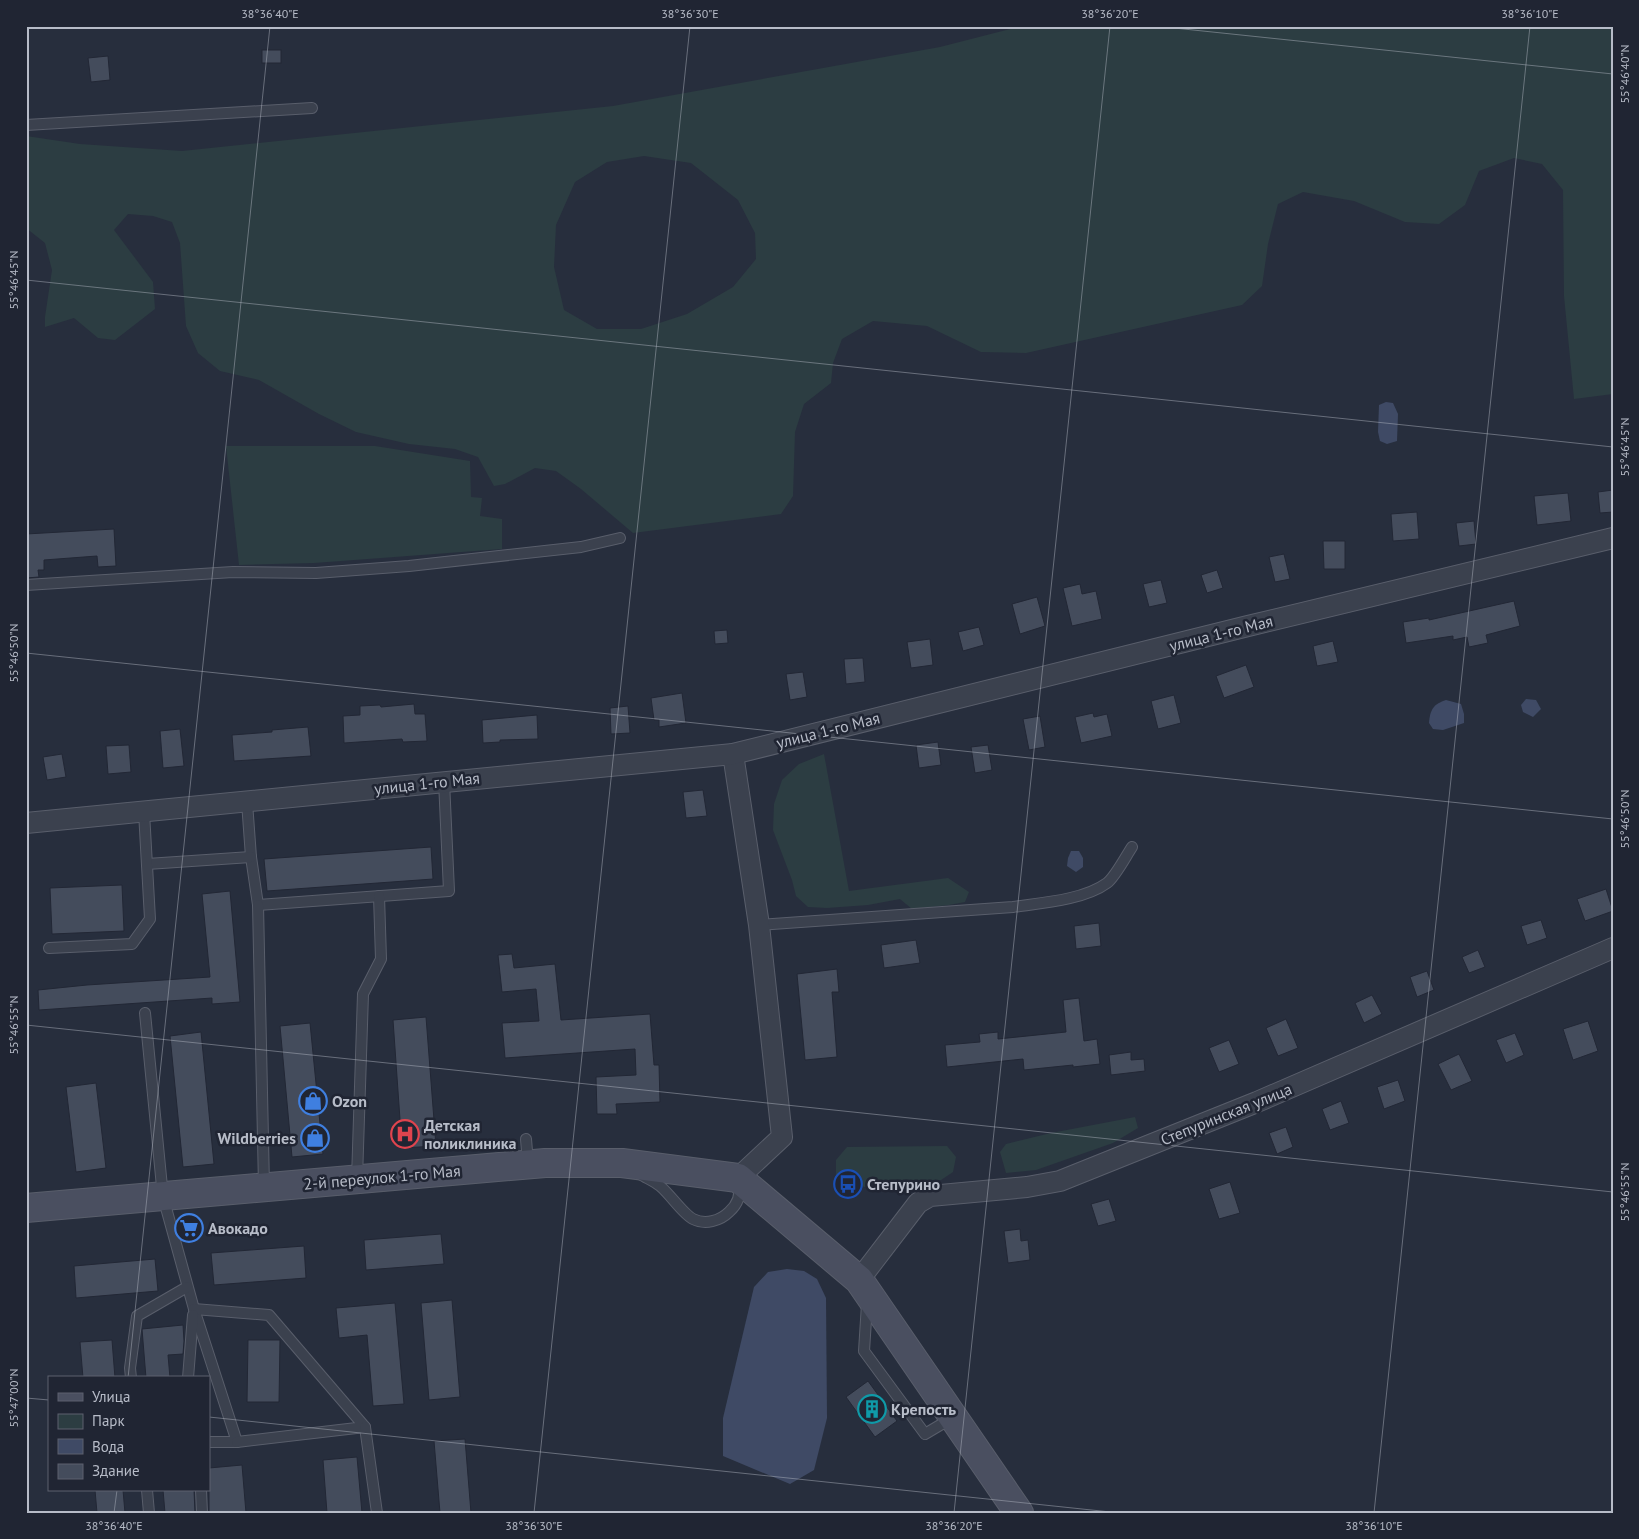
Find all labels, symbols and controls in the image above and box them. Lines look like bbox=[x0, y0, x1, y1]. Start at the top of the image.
text: 38°36'40"E bbox=[241, 6, 299, 21]
text: 38°36'30"E bbox=[661, 6, 719, 21]
text: 38°36'20"E bbox=[1081, 6, 1139, 21]
text: 38°36'10"E bbox=[1501, 6, 1559, 21]
text: 55°46'40"N bbox=[1617, 44, 1632, 104]
text: 55°46'45"N bbox=[6, 250, 21, 310]
text: 55°46'45"N bbox=[1617, 417, 1632, 477]
street label: улица 1-го Мая bbox=[1167, 610, 1275, 656]
text: 55°46'50"N bbox=[6, 623, 21, 683]
street label: улица 1-го Мая bbox=[774, 707, 882, 753]
street label: улица 1-го Мая bbox=[373, 768, 481, 798]
text: 55°46'50"N bbox=[1617, 789, 1632, 849]
text: 55°46'55"N bbox=[6, 995, 21, 1055]
street label: Степуринская улица bbox=[1157, 1079, 1295, 1149]
shop icon: Ozon bbox=[298, 1086, 328, 1116]
place label: Ozon bbox=[332, 1091, 367, 1111]
place label: Детская поликлиника bbox=[424, 1115, 516, 1153]
hospital icon: Детская поликлиника bbox=[390, 1119, 420, 1149]
shop icon: Wildberries bbox=[300, 1123, 330, 1153]
place label: Wildberries bbox=[217, 1128, 296, 1148]
street label: 2-й переулок 1-го Мая bbox=[303, 1160, 461, 1194]
text: 55°46'55"N bbox=[1617, 1162, 1632, 1222]
bus stop icon: Степурино bbox=[833, 1169, 863, 1199]
place label: Степурино bbox=[867, 1174, 941, 1194]
supermarket icon: Авокадо bbox=[174, 1213, 204, 1243]
place label: Авокадо bbox=[208, 1218, 268, 1238]
text: 55°47'00"N bbox=[6, 1368, 21, 1428]
legend bbox=[48, 1376, 210, 1492]
text: Улица bbox=[92, 1387, 130, 1406]
building icon: Крепость bbox=[857, 1394, 887, 1424]
place label: Крепость bbox=[891, 1399, 956, 1419]
text: Парк bbox=[92, 1411, 125, 1430]
text: Вода bbox=[92, 1437, 124, 1456]
text: Здание bbox=[92, 1461, 140, 1480]
text: 38°36'40"E bbox=[85, 1518, 143, 1533]
text: 38°36'30"E bbox=[505, 1518, 563, 1533]
text: 38°36'20"E bbox=[925, 1518, 983, 1533]
text: 38°36'10"E bbox=[1345, 1518, 1403, 1533]

